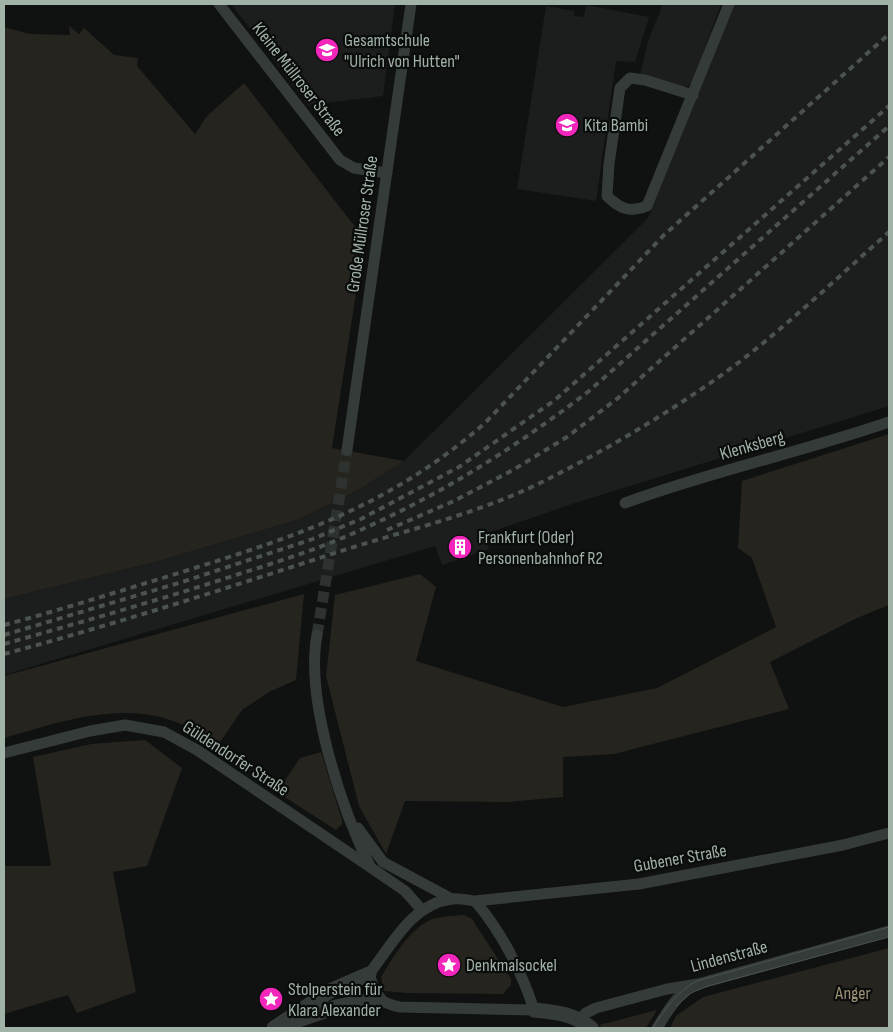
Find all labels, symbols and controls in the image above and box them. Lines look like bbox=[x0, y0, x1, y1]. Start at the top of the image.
street label: Kleine Müllroser Straße bbox=[248, 18, 350, 140]
place label: Gesamtschule "Ulrich von Hutten" bbox=[344, 30, 460, 72]
school or university icon: Gesamtschule "Ulrich von Hutten" bbox=[314, 37, 340, 63]
school or university icon: Kita Bambi bbox=[554, 112, 580, 138]
place label: Kita Bambi bbox=[584, 115, 648, 136]
street label: Große Müllroser Straße bbox=[343, 154, 382, 294]
street label: Klenksberg bbox=[717, 426, 787, 465]
place label: Frankfurt (Oder) Personenbahnhof R2 bbox=[478, 527, 603, 569]
building icon: Frankfurt (Oder) Personenbahnhof R2 bbox=[447, 534, 473, 560]
street label: Güldendorfer Straße bbox=[179, 716, 293, 801]
street label: Gubener Straße bbox=[632, 840, 728, 877]
street label: Lindenstraße bbox=[688, 936, 770, 977]
place icon: Denkmalsockel bbox=[436, 952, 462, 978]
place label: Denkmalsockel bbox=[466, 955, 557, 976]
place label: Stolperstein für Klara Alexander bbox=[288, 979, 382, 1021]
park label: Anger bbox=[834, 983, 871, 1004]
place icon: Stolperstein für Klara Alexander bbox=[258, 986, 284, 1012]

